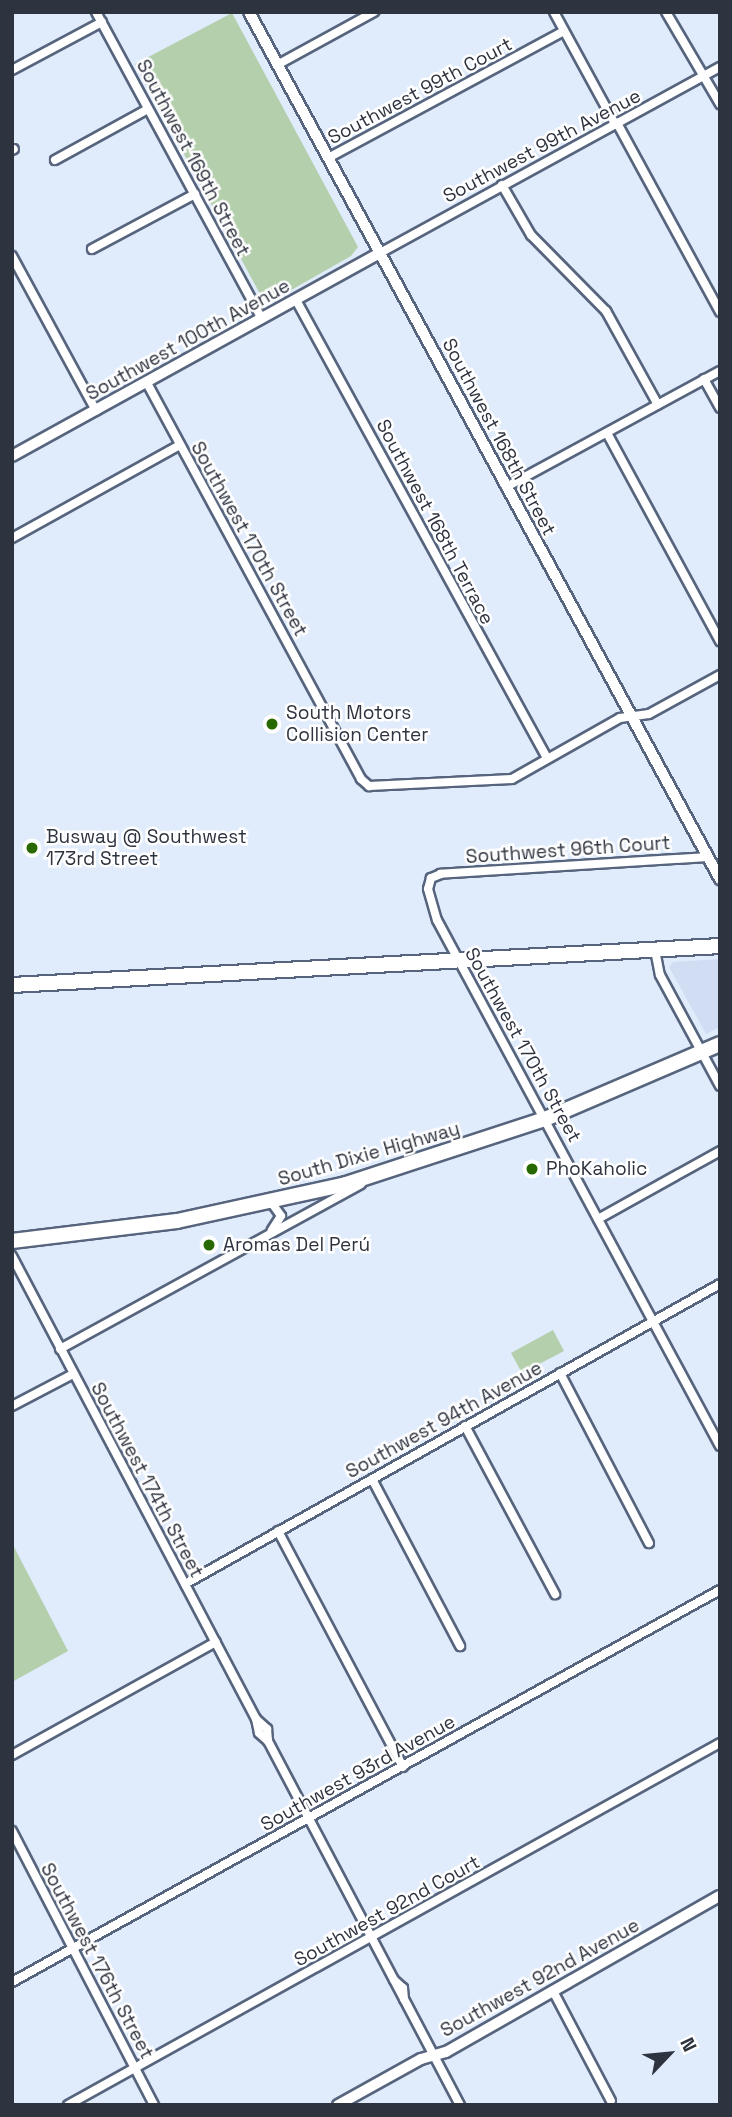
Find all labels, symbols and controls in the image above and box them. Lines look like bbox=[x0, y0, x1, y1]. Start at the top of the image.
street label: Southwest 99th Court bbox=[324, 33, 516, 149]
street label: Southwest 169th Street bbox=[131, 56, 255, 260]
street label: Southwest 99th Avenue bbox=[439, 84, 645, 208]
street label: Southwest 100th Avenue bbox=[82, 274, 294, 406]
street label: Southwest 168th Street bbox=[437, 335, 561, 539]
street label: Southwest 168th Terrace bbox=[371, 415, 499, 629]
street label: Southwest 170th Street bbox=[186, 438, 312, 640]
place label: South Motors Collision Center bbox=[286, 702, 428, 746]
marker: South Motors Collision Center bbox=[264, 716, 280, 732]
place label: Busway @ Southwest 173rd Street bbox=[46, 826, 247, 870]
street label: Southwest 96th Court bbox=[465, 831, 671, 869]
marker: Busway @ Southwest 173rd Street bbox=[24, 840, 40, 856]
street label: Southwest 170th Street bbox=[460, 944, 586, 1146]
street label: South Dixie Highway bbox=[276, 1117, 462, 1191]
place label: PhoKaholic bbox=[546, 1158, 647, 1180]
marker: PhoKaholic bbox=[524, 1161, 540, 1177]
place label: Aromas Del Perú bbox=[223, 1234, 370, 1256]
marker: Aromas Del Perú bbox=[201, 1237, 217, 1253]
street label: Southwest 94th Avenue bbox=[342, 1356, 546, 1484]
street label: Southwest 174th Street bbox=[86, 1379, 208, 1581]
street label: Southwest 93rd Avenue bbox=[257, 1710, 459, 1836]
street label: Southwest 92nd Court bbox=[290, 1851, 484, 1971]
street label: Southwest 176th Street bbox=[36, 1859, 158, 2063]
street label: Southwest 92nd Avenue bbox=[437, 1914, 643, 2042]
north arrow bbox=[634, 2019, 704, 2089]
text: N bbox=[674, 2033, 702, 2056]

